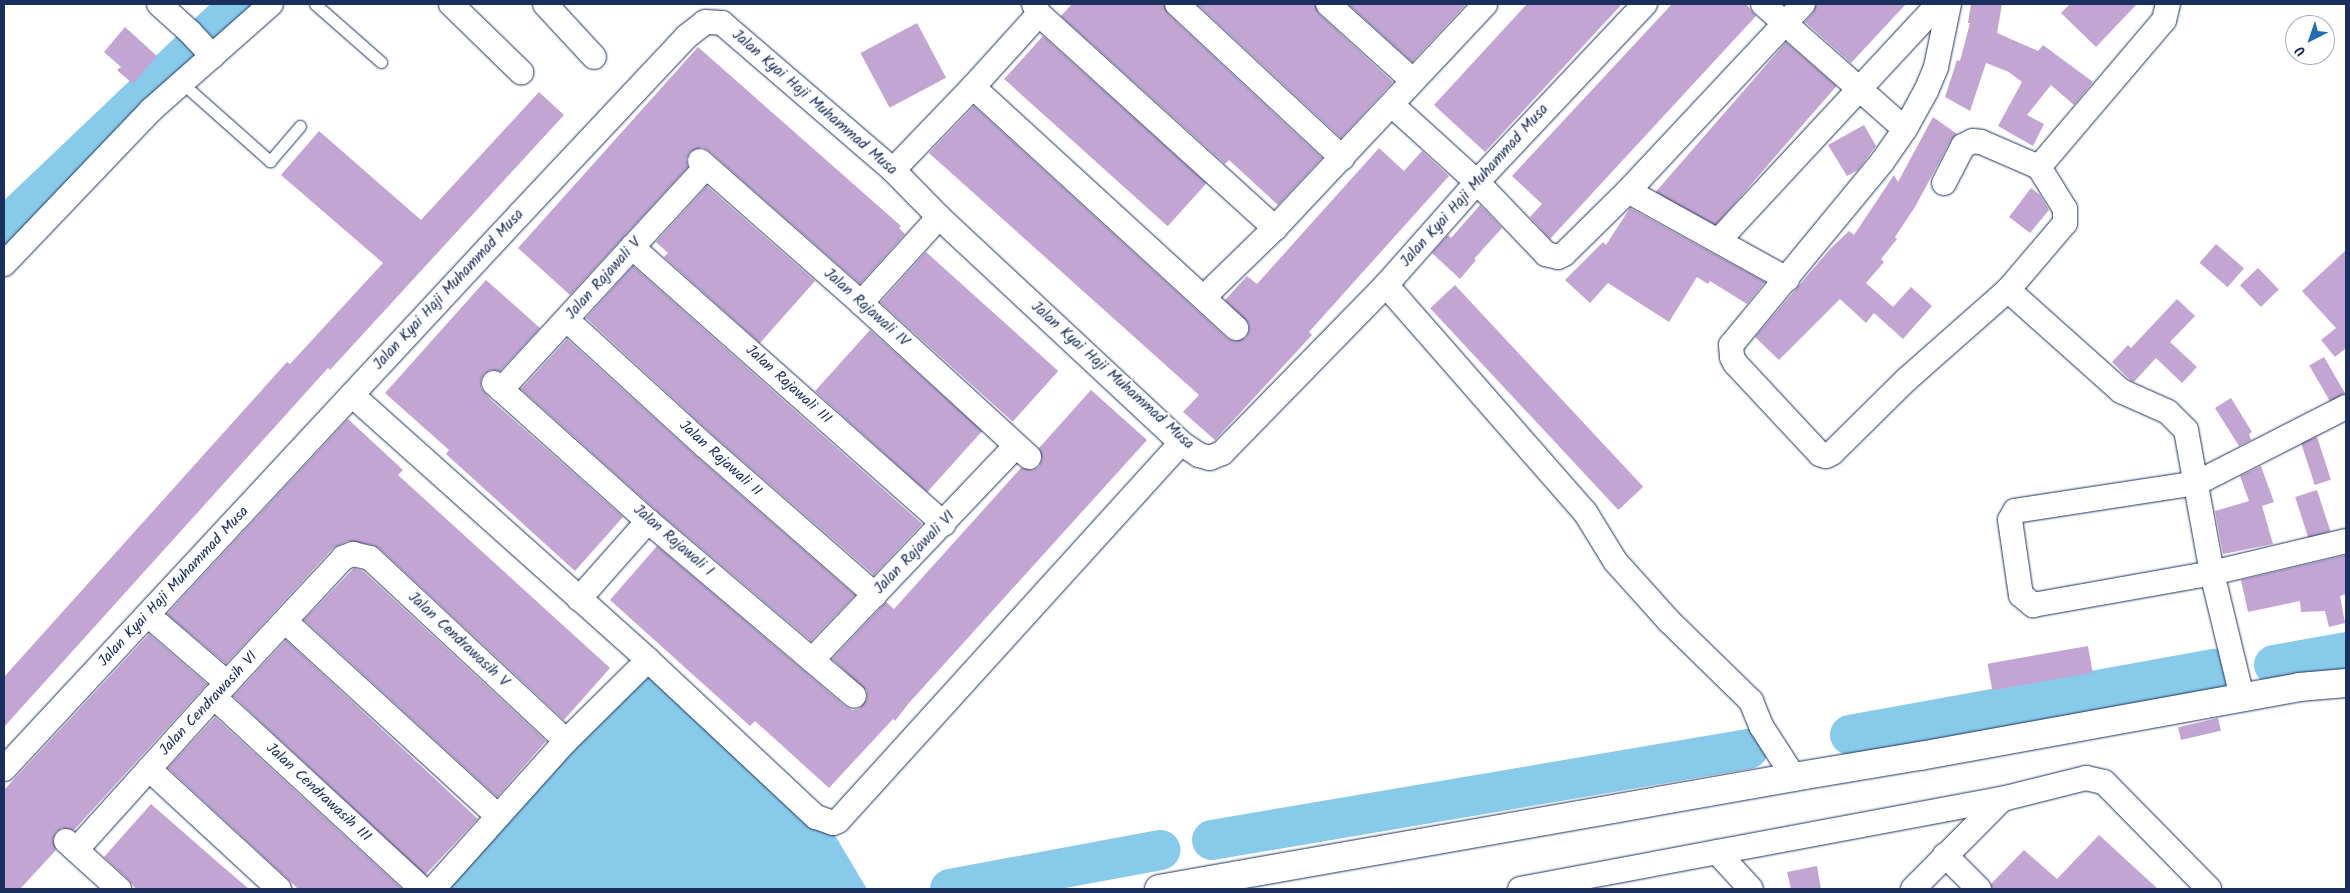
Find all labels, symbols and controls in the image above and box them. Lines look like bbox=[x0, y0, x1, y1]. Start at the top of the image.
north arrow bbox=[2285, 15, 2335, 65]
street label: Jalan Kyai Haji Muhammad Musa bbox=[728, 26, 900, 180]
text: U bbox=[2290, 40, 2311, 62]
street label: Jalan Kyai Haji Muhammad Musa bbox=[1397, 101, 1553, 271]
street label: Jalan Kyai Haji Muhammad Musa bbox=[370, 206, 528, 374]
street label: Jalan Rajawali V bbox=[563, 234, 645, 324]
street label: Jalan Rajawali IV bbox=[820, 265, 912, 351]
street label: Jalan Kyai Haji Muhammad Musa bbox=[1027, 298, 1197, 454]
street label: Jalan Rajawali III bbox=[741, 342, 835, 428]
street label: Jalan Rajawali II bbox=[675, 417, 765, 501]
street label: Jalan Rajawali I bbox=[629, 501, 717, 581]
street label: Jalan Kyai Haji Muhammad Musa bbox=[95, 503, 253, 671]
street label: Jalan Rajawali VI bbox=[871, 508, 959, 598]
street label: Jalan Cendrawasih V bbox=[404, 589, 512, 691]
street label: Jalan Cendrawasih VI bbox=[156, 648, 262, 760]
street label: Jalan Cendrawasih III bbox=[262, 740, 374, 846]

